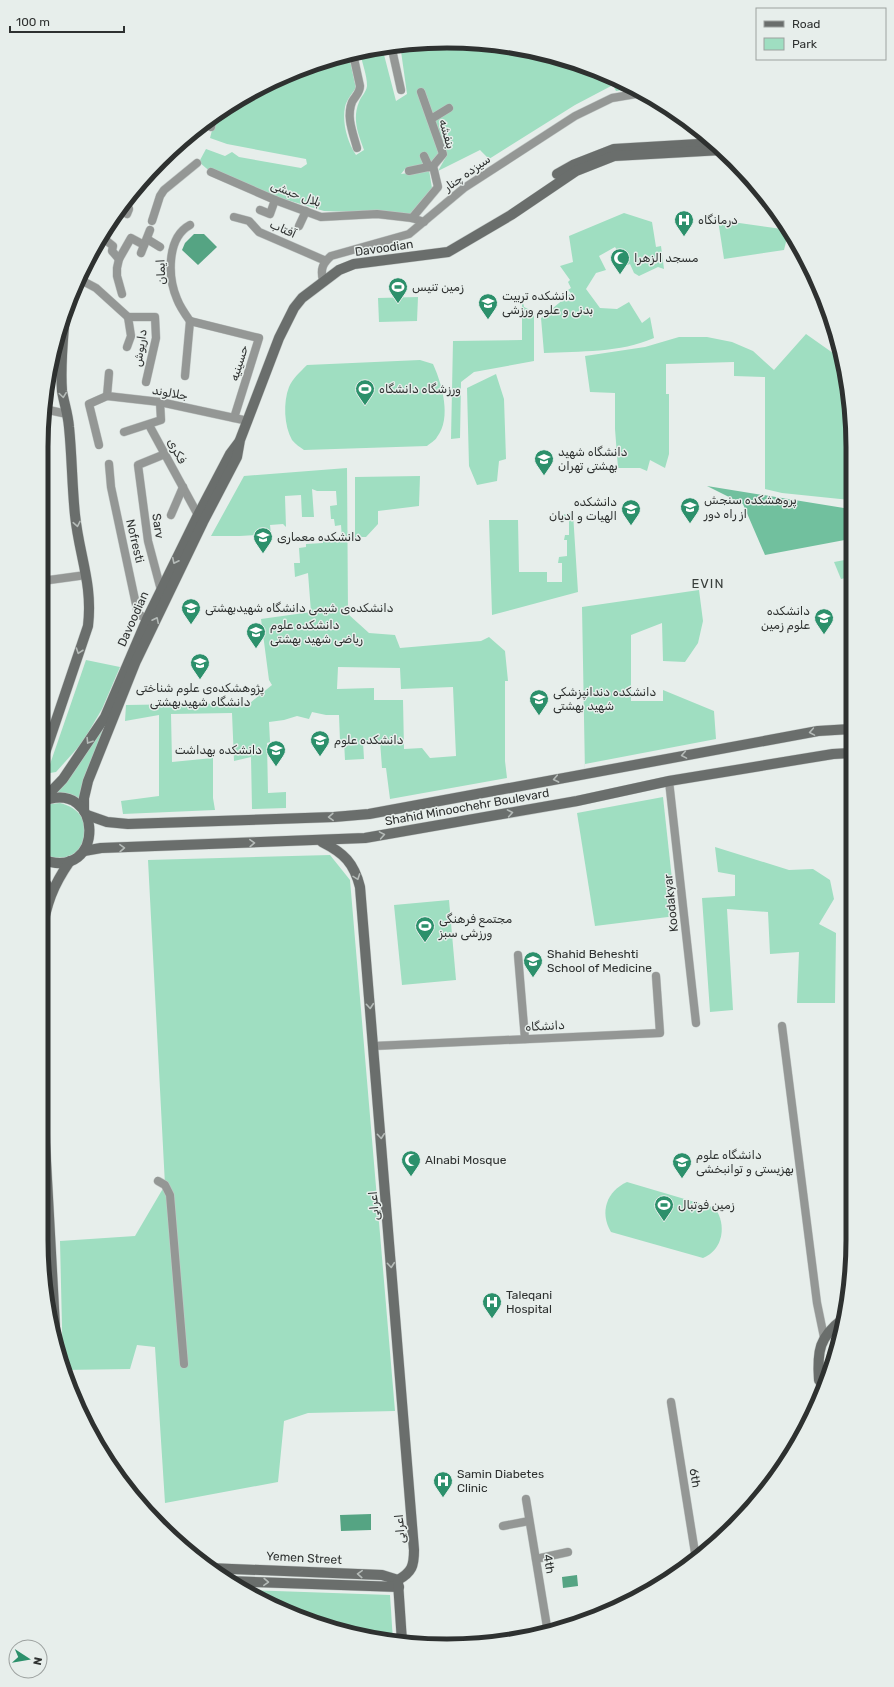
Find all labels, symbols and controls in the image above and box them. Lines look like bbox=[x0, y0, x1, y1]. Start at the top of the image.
scale bar bbox=[10, 8, 124, 34]
legend bbox=[756, 8, 886, 60]
text: 100 m bbox=[16, 15, 50, 29]
text: Road bbox=[792, 17, 820, 31]
text: Park bbox=[792, 37, 818, 51]
street label: بنفشه bbox=[436, 118, 458, 150]
street label: سیزده چنار bbox=[440, 152, 494, 196]
street label: بلال حبشی bbox=[268, 178, 323, 211]
hospital icon: درمانگاه bbox=[673, 209, 695, 237]
place label: درمانگاه bbox=[698, 213, 738, 228]
street label: آفتاب bbox=[268, 217, 299, 241]
street label: Davoodian bbox=[354, 237, 414, 259]
mosque icon: مسجد الزهرا bbox=[609, 247, 631, 275]
place label: مسجد الزهرا bbox=[634, 251, 699, 266]
street label: ایمان bbox=[153, 259, 169, 285]
sports icon: زمین تنیس bbox=[387, 276, 409, 304]
place label: زمین تنیس bbox=[412, 280, 464, 295]
place label: دانشکده تربیت بدنی و علوم ورزشی bbox=[502, 289, 593, 319]
school or university icon: دانشکده تربیت بدنی و علوم ورزشی bbox=[477, 292, 499, 320]
street label: داریوش bbox=[130, 328, 151, 368]
street label: حسینیه bbox=[227, 343, 251, 383]
sports icon: ورزشگاه دانشگاه bbox=[354, 378, 376, 406]
place label: ورزشگاه دانشگاه bbox=[379, 382, 461, 397]
street label: جلالوند bbox=[151, 383, 189, 404]
one-way arrow bbox=[58, 392, 67, 398]
street label: فکری bbox=[164, 436, 190, 467]
place label: دانشگاه شهید بهشتی تهران bbox=[558, 445, 628, 474]
school or university icon: دانشگاه شهید بهشتی تهران bbox=[533, 448, 555, 476]
place label: پروهشکده سنجش از راه دور bbox=[703, 493, 797, 522]
place label: دانشکده الهیات و ادیان bbox=[549, 495, 617, 524]
school or university icon: پروهشکده سنجش از راه دور bbox=[679, 496, 701, 524]
school or university icon: دانشکده الهیات و ادیان bbox=[620, 498, 642, 526]
street label: Sarv bbox=[149, 513, 167, 540]
street label: Nofresti bbox=[123, 518, 147, 564]
one-way arrow bbox=[72, 521, 80, 527]
school or university icon: دانشکده معماری bbox=[252, 526, 274, 554]
place label: دانشکده معماری bbox=[277, 530, 361, 545]
one-way arrow bbox=[173, 557, 180, 564]
district label: EVIN bbox=[692, 576, 724, 591]
street label: Davoodian bbox=[115, 589, 151, 649]
school or university icon: دانشکده‌ی شیمی دانشگاه شهیدبهشتی bbox=[180, 597, 202, 625]
place label: دانشکده‌ی شیمی دانشگاه شهیدبهشتی bbox=[205, 601, 394, 616]
place label: دانشکده علوم زمین bbox=[761, 604, 811, 634]
school or university icon: دانشکده علوم زمین bbox=[813, 607, 835, 635]
one-way arrow bbox=[151, 617, 159, 625]
place label: دانشکده علوم ریاضی شهید بهشتی bbox=[270, 618, 363, 647]
school or university icon: دانشکده علوم ریاضی شهید بهشتی bbox=[245, 621, 267, 649]
one-way arrow bbox=[75, 648, 83, 655]
school or university icon: پژوهشکده‌ی علوم شناختی دانشگاه شهیدبهشتی bbox=[189, 652, 211, 680]
place label: پژوهشکده‌ی علوم شناختی دانشگاه شهیدبهشتی bbox=[136, 681, 264, 710]
place label: دانشکده دندانپزشکی شهید بهشتی bbox=[553, 685, 656, 714]
school or university icon: دانشکده دندانپزشکی شهید بهشتی bbox=[528, 688, 550, 716]
one-way arrow bbox=[809, 727, 815, 736]
school or university icon: دانشکده علوم bbox=[309, 729, 331, 757]
place label: دانشکده علوم bbox=[334, 733, 404, 749]
one-way arrow bbox=[86, 737, 93, 744]
school or university icon: دانشکده بهداشت bbox=[265, 739, 287, 767]
place label: دانشکده بهداشت bbox=[175, 743, 262, 757]
one-way arrow bbox=[681, 751, 687, 759]
one-way arrow bbox=[553, 774, 559, 783]
street label: Shahid Minoochehr Boulevard bbox=[384, 786, 550, 828]
one-way arrow bbox=[507, 809, 513, 818]
one-way arrow bbox=[328, 813, 334, 821]
one-way arrow bbox=[379, 832, 385, 840]
one-way arrow bbox=[249, 839, 255, 847]
one-way arrow bbox=[119, 843, 125, 852]
street label: Koodakyar bbox=[661, 873, 681, 933]
one-way arrow bbox=[353, 874, 361, 881]
place label: مجتمع فرهنگی ورزشی سبز bbox=[438, 912, 513, 941]
sports icon: مجتمع فرهنگی ورزشی سبز bbox=[414, 915, 436, 943]
place label: Shahid Beheshti School of Medicine bbox=[547, 947, 652, 975]
school or university icon: Shahid Beheshti School of Medicine bbox=[522, 950, 544, 978]
one-way arrow bbox=[366, 1003, 375, 1009]
street label: دانشگاه bbox=[525, 1018, 565, 1034]
one-way arrow bbox=[376, 1133, 385, 1139]
place label: دانشگاه علوم بهزیستی و توانبخشی bbox=[696, 1148, 794, 1177]
mosque icon: Alnabi Mosque bbox=[400, 1149, 422, 1177]
school or university icon: دانشگاه علوم بهزیستی و توانبخشی bbox=[671, 1151, 693, 1179]
place label: Alnabi Mosque bbox=[425, 1153, 507, 1167]
street label: اعرابی bbox=[366, 1191, 383, 1221]
sports icon: زمین فوتبال bbox=[653, 1194, 675, 1222]
place label: زمین فوتبال bbox=[678, 1198, 735, 1213]
one-way arrow bbox=[387, 1262, 396, 1268]
place label: Taleqani Hospital bbox=[506, 1288, 552, 1316]
hospital icon: Taleqani Hospital bbox=[481, 1291, 503, 1319]
place label: Samin Diabetes Clinic bbox=[457, 1467, 544, 1495]
street label: 6th bbox=[687, 1467, 703, 1489]
hospital icon: Samin Diabetes Clinic bbox=[432, 1470, 454, 1498]
street label: اعرابی bbox=[392, 1514, 409, 1544]
street label: Yemen Street bbox=[266, 1549, 343, 1567]
street label: 4th bbox=[541, 1553, 557, 1575]
one-way arrow bbox=[357, 1570, 363, 1579]
one-way arrow bbox=[263, 1578, 269, 1586]
north arrow bbox=[8, 1639, 48, 1679]
text: N bbox=[30, 1656, 44, 1666]

